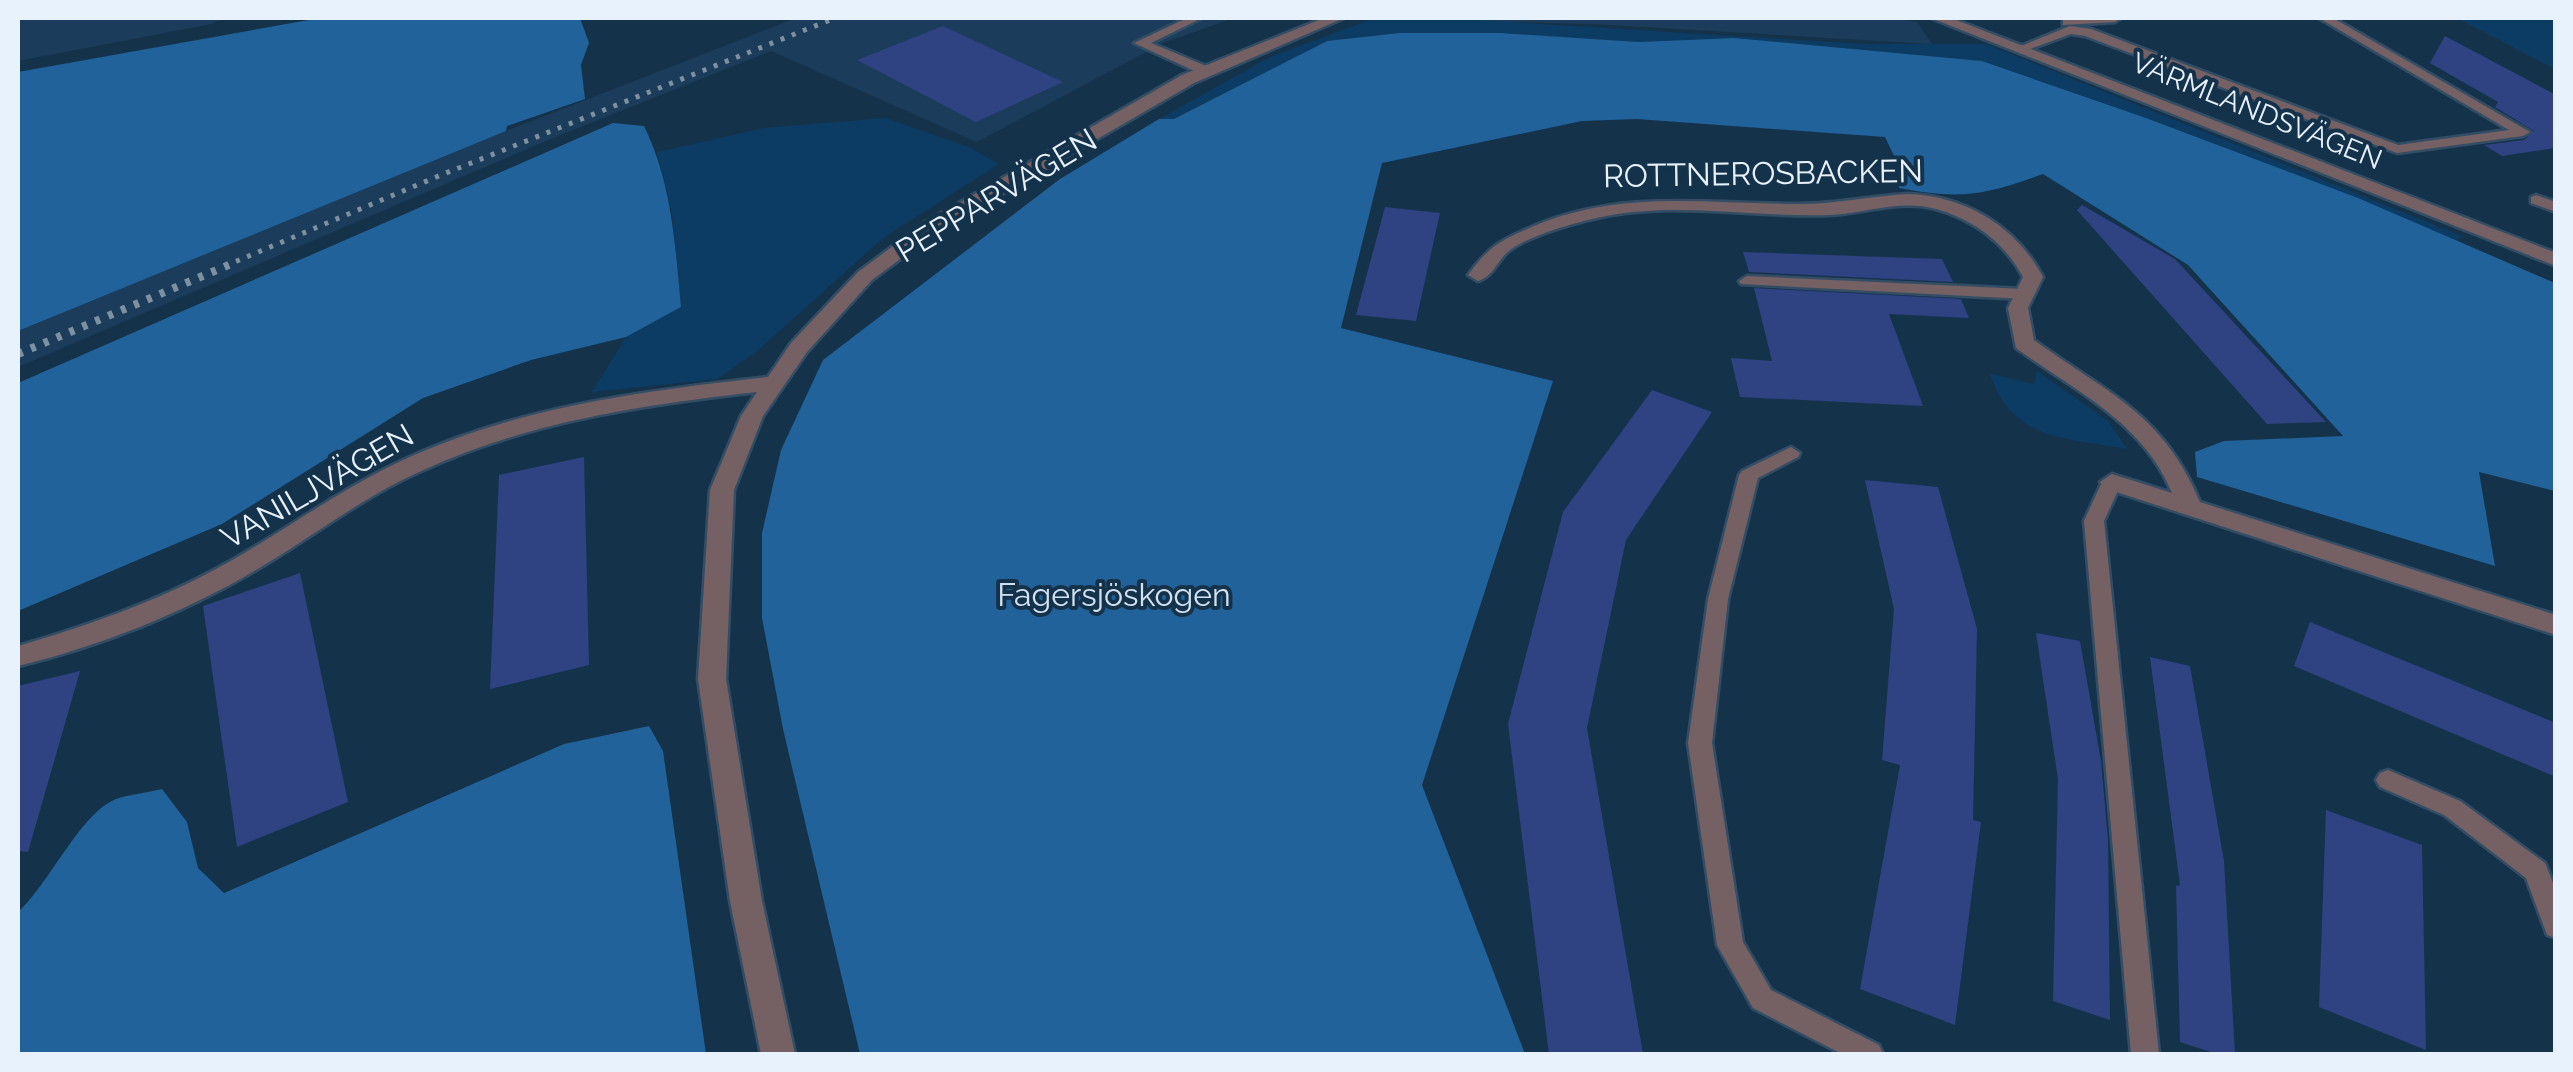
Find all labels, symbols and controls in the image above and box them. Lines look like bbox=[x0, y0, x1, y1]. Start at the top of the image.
street label: VÄRMLANDSVÄGEN bbox=[2127, 46, 2387, 176]
street label: PEPPARVÄGEN bbox=[889, 121, 1103, 269]
street label: ROTTNEROSBACKEN bbox=[1603, 152, 1923, 194]
street label: VANILJVÄGEN bbox=[214, 416, 420, 556]
park label: Fagersjöskogen bbox=[997, 576, 1231, 613]

